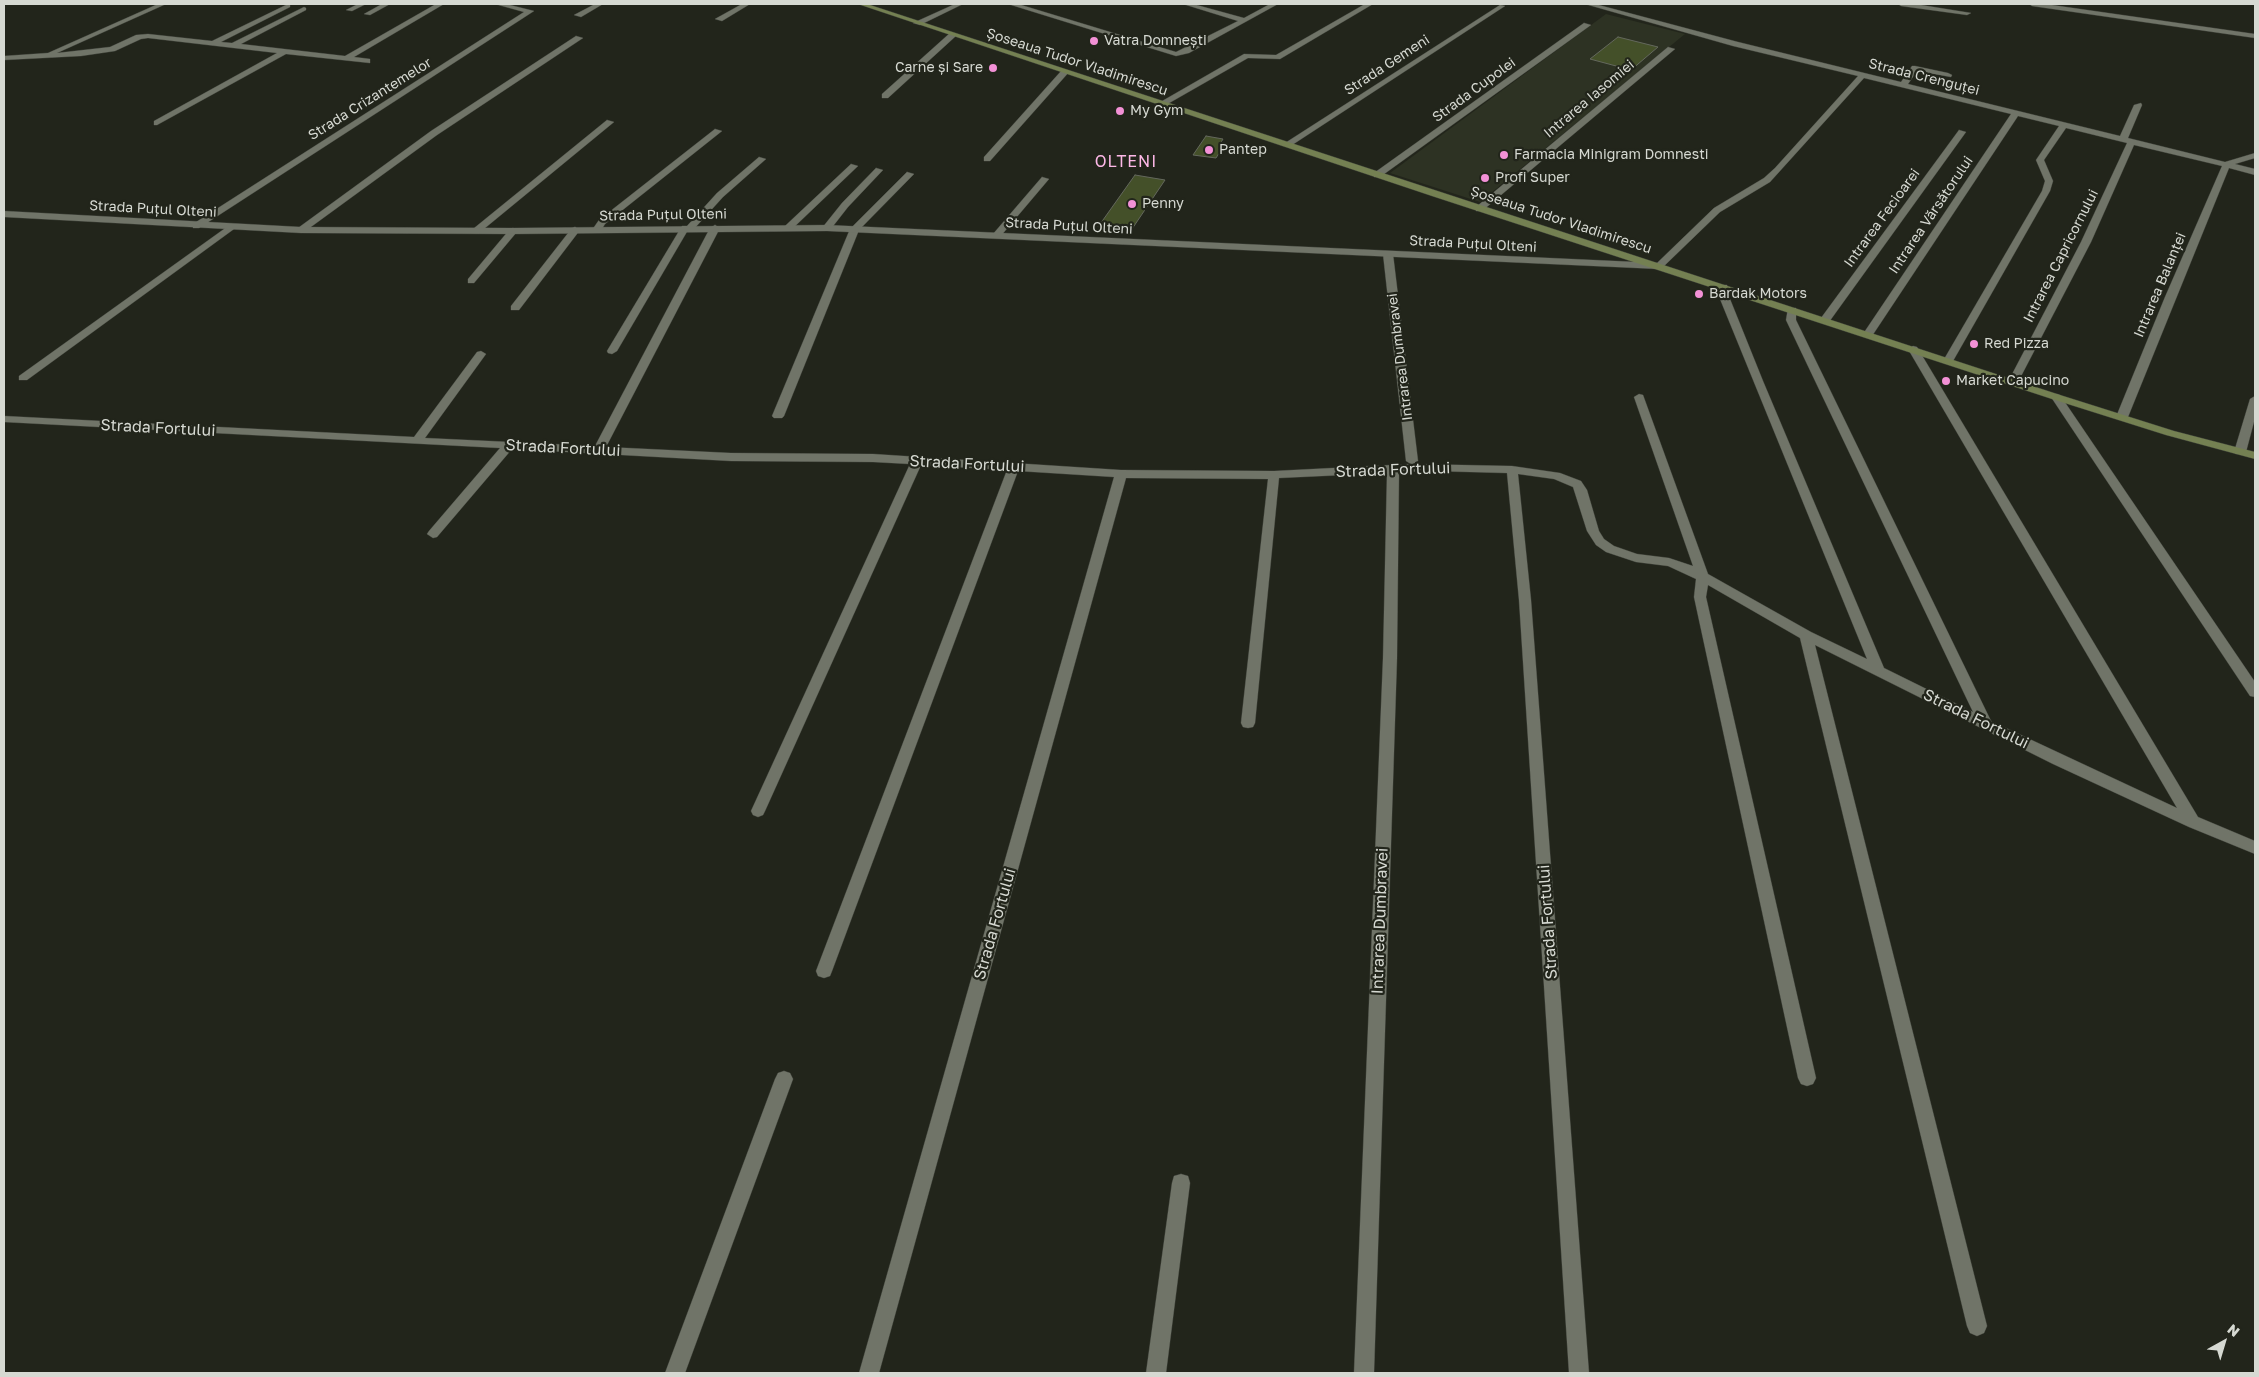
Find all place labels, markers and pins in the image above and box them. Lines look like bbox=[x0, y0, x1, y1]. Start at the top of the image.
place label: Vatra Domnești bbox=[1104, 33, 1207, 49]
marker: Vatra Domnești bbox=[1088, 35, 1100, 47]
place label: Carne și Sare bbox=[895, 60, 983, 76]
marker: Carne și Sare bbox=[987, 62, 999, 74]
place label: My Gym bbox=[1130, 103, 1183, 119]
marker: My Gym bbox=[1114, 105, 1126, 117]
place label: Pantep bbox=[1219, 142, 1267, 158]
marker: Pantep bbox=[1203, 144, 1215, 156]
place label: Farmacia Minigram Domnesti bbox=[1514, 147, 1708, 163]
marker: Farmacia Minigram Domnesti bbox=[1498, 149, 1510, 161]
place label: Profi Super bbox=[1495, 170, 1570, 186]
marker: Profi Super bbox=[1479, 172, 1491, 184]
place label: Penny bbox=[1142, 196, 1184, 212]
marker: Penny bbox=[1126, 198, 1138, 210]
place label: Bardak Motors bbox=[1709, 286, 1807, 302]
marker: Bardak Motors bbox=[1693, 288, 1705, 300]
place label: Red Pizza bbox=[1984, 336, 2049, 352]
marker: Red Pizza bbox=[1968, 338, 1980, 350]
place label: Market Capucino bbox=[1956, 373, 2069, 389]
marker: Market Capucino bbox=[1940, 375, 1952, 387]

